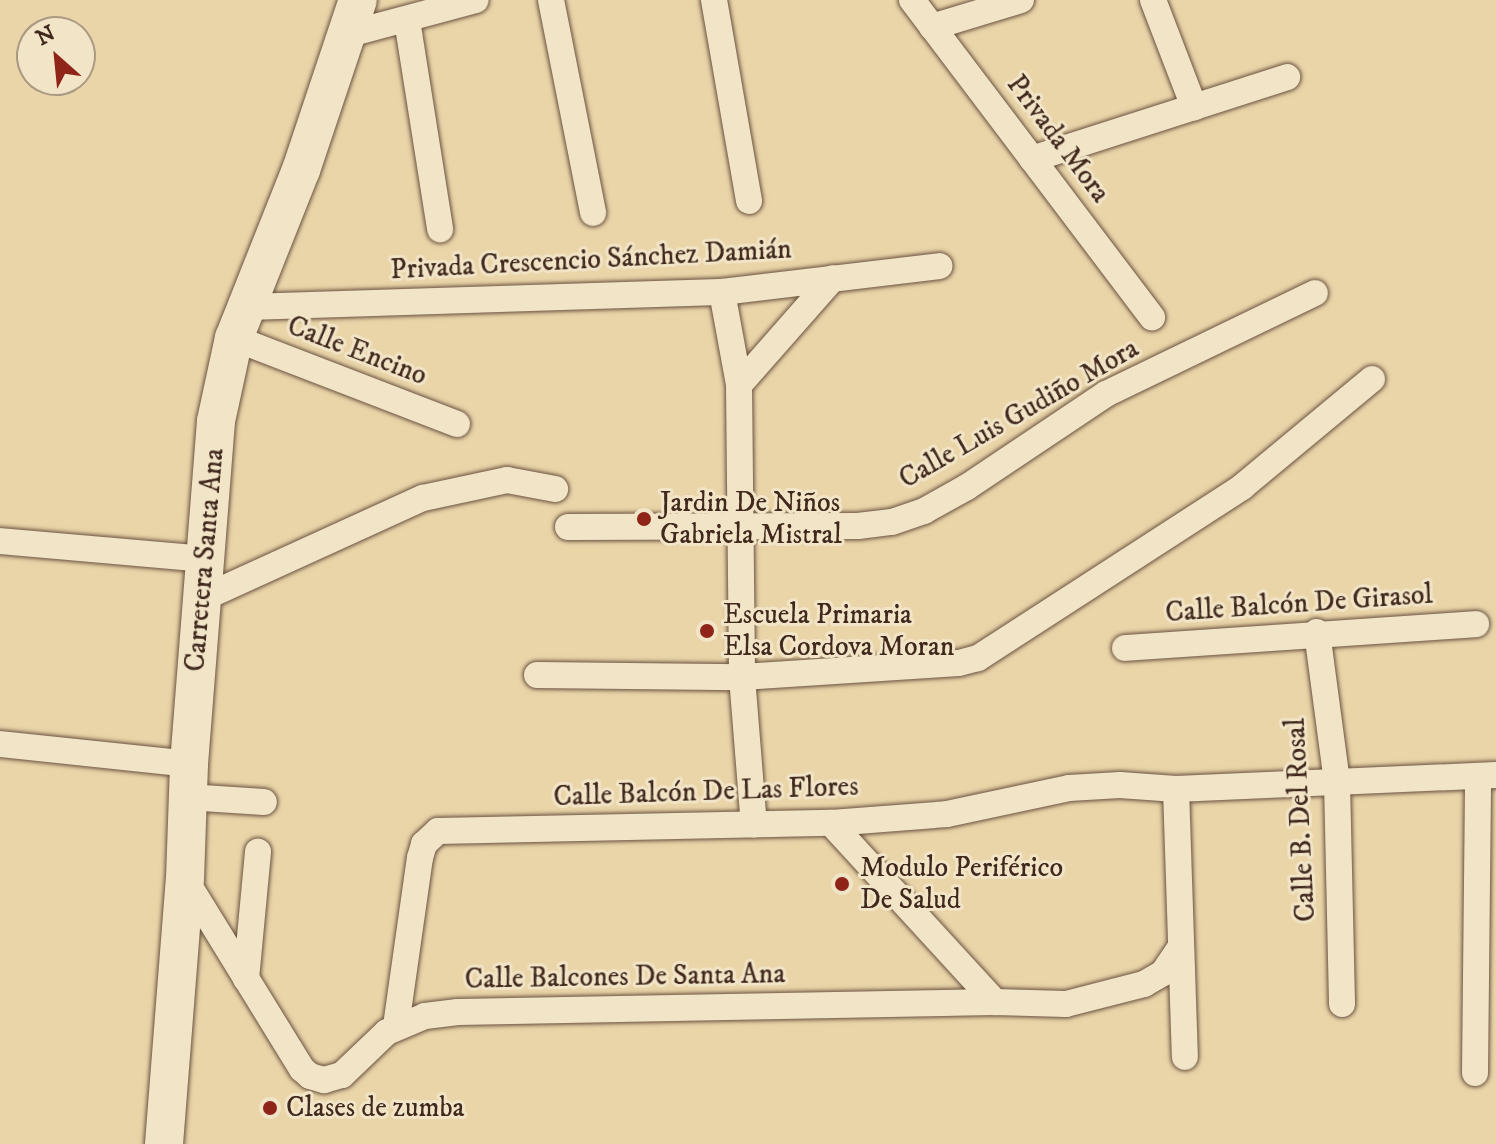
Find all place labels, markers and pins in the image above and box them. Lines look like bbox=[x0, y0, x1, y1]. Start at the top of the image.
place label: Jardin De Niños Gabriela Mistral bbox=[660, 486, 842, 552]
marker: Jardin De Niños Gabriela Mistral bbox=[635, 510, 653, 528]
place label: Escuela Primaria Elsa Cordova Moran bbox=[723, 598, 954, 664]
marker: Escuela Primaria Elsa Cordova Moran bbox=[698, 622, 716, 640]
place label: Modulo Periférico De Salud bbox=[860, 851, 1063, 917]
marker: Modulo Periférico De Salud bbox=[831, 873, 853, 895]
place label: Clases de zumba bbox=[286, 1091, 464, 1125]
marker: Clases de zumba bbox=[261, 1099, 279, 1117]

